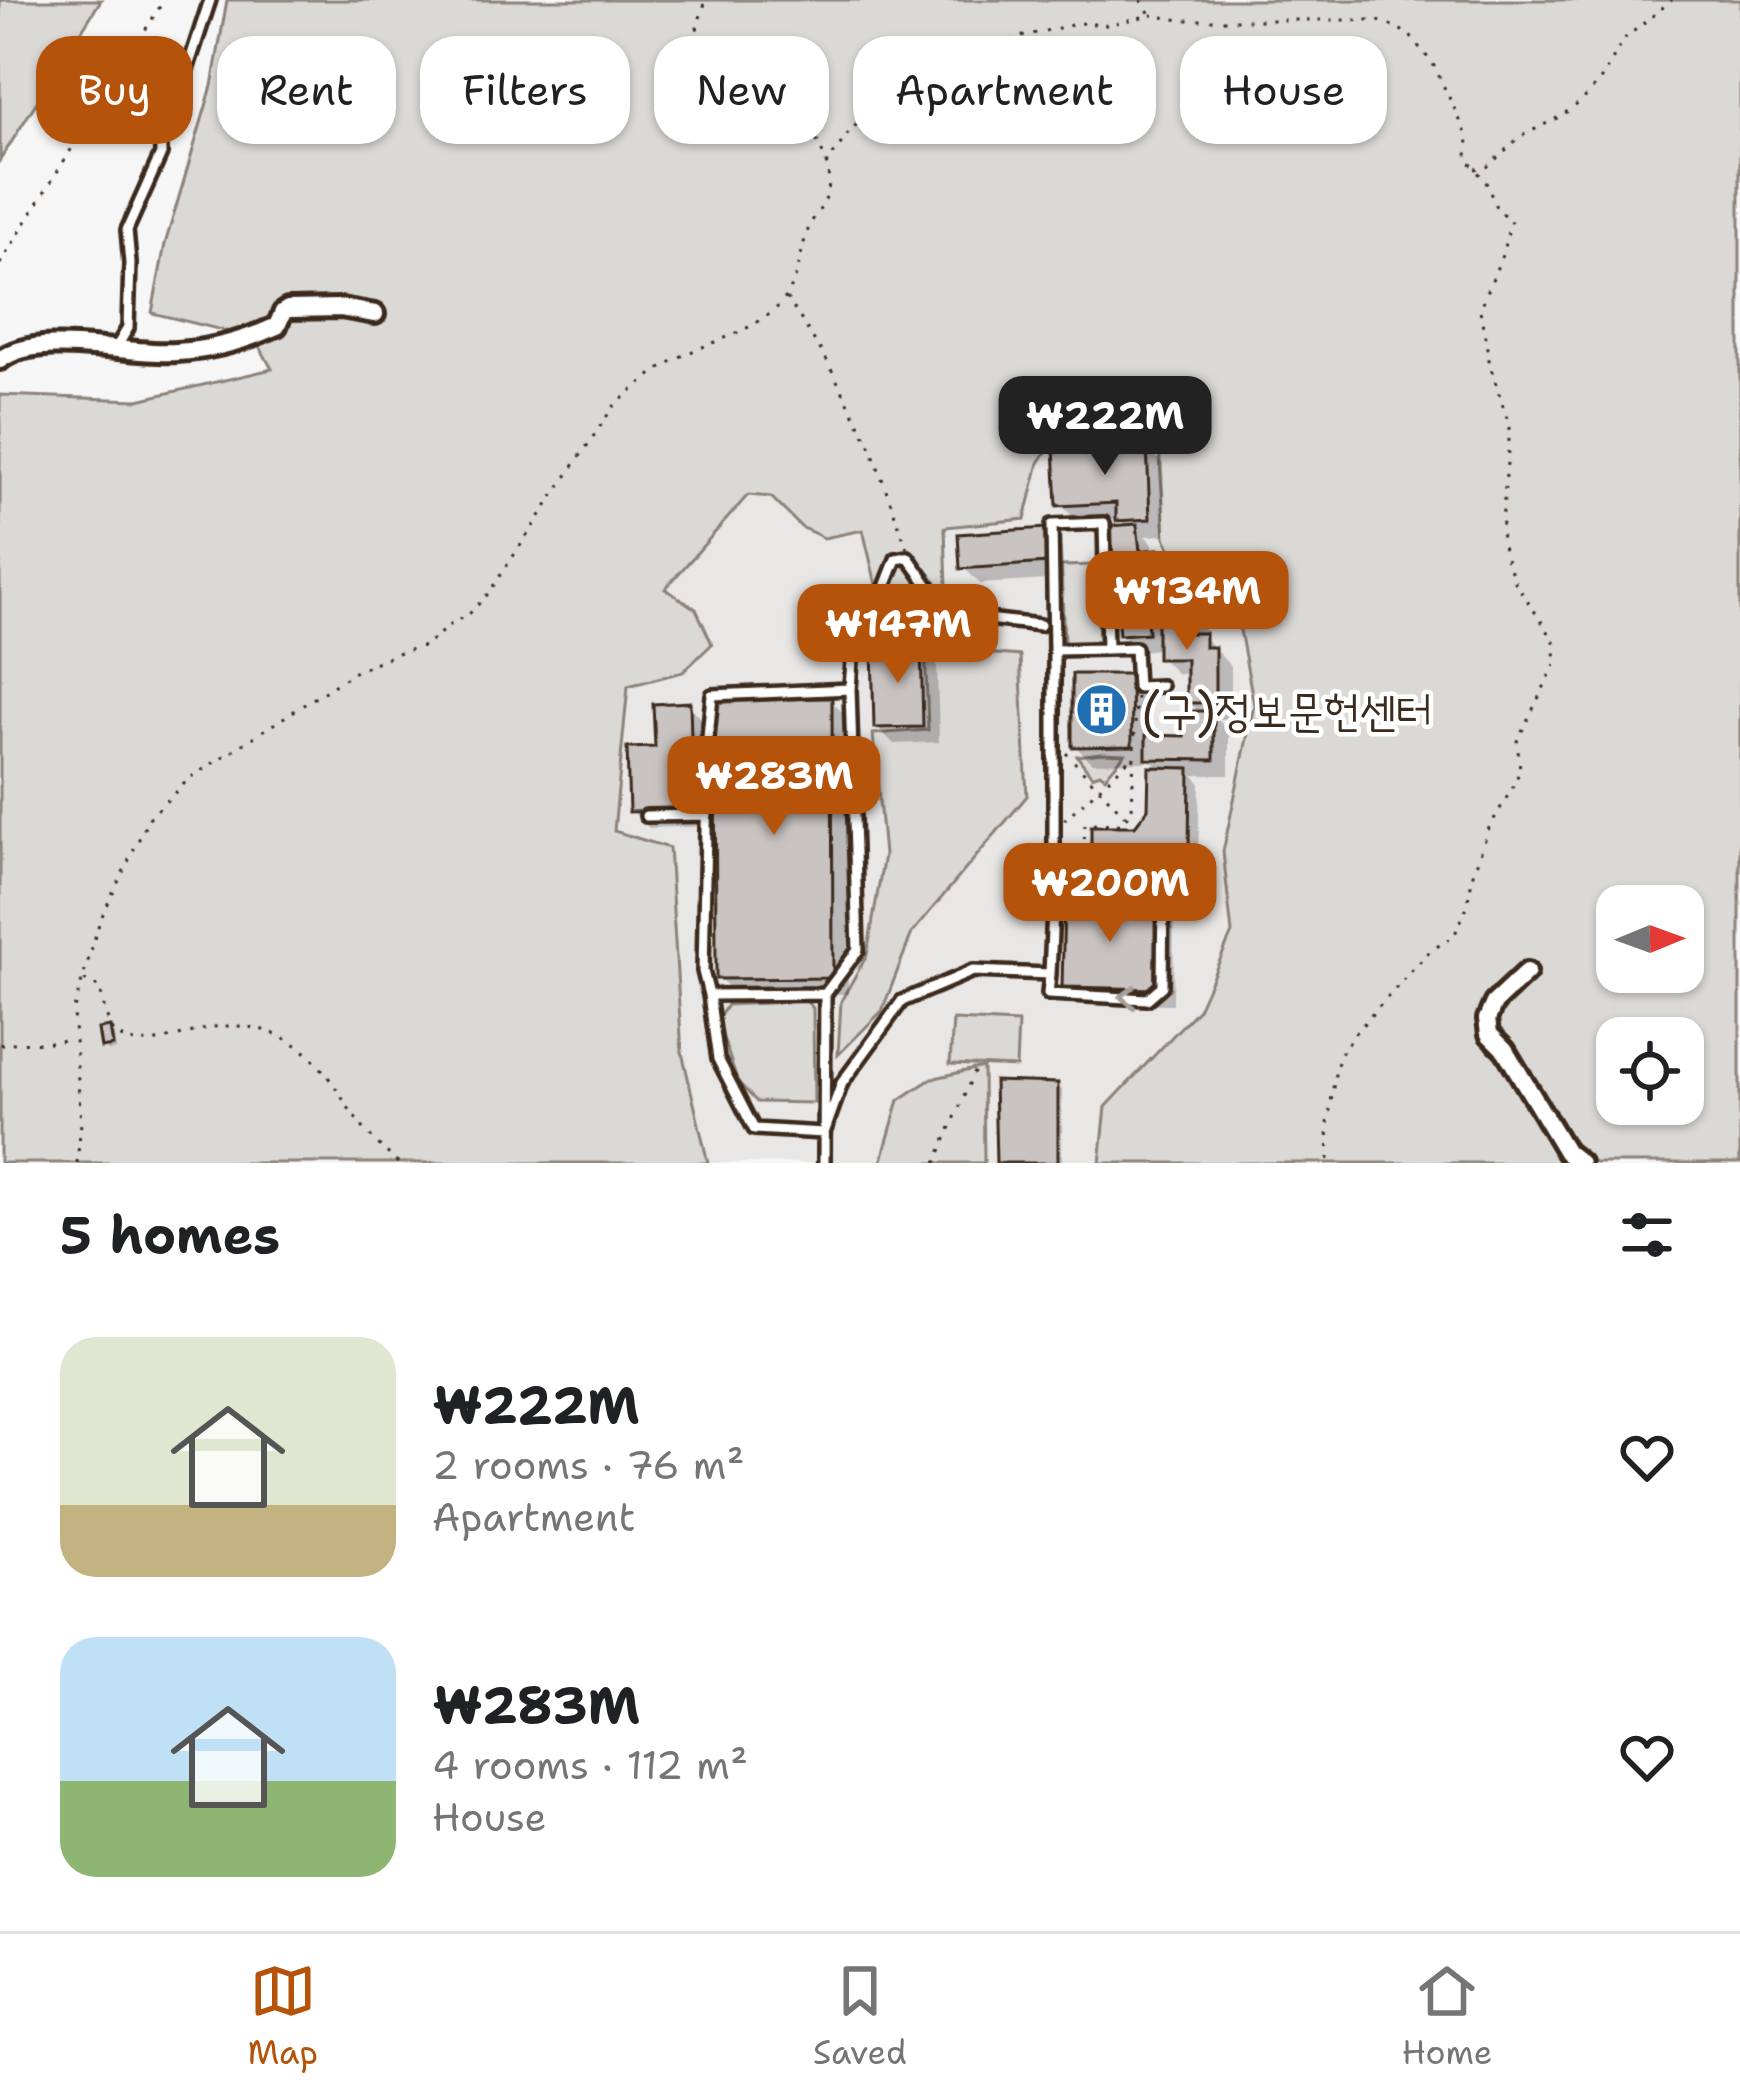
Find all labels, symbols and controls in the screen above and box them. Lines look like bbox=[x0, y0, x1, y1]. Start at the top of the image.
chip: Buy bbox=[36, 36, 193, 144]
chip: Rent bbox=[217, 36, 396, 144]
chip: Filters bbox=[420, 36, 630, 144]
chip: New bbox=[654, 36, 829, 144]
chip: Apartment bbox=[853, 36, 1156, 144]
chip: House bbox=[1180, 36, 1387, 144]
pin: ₩222M bbox=[1021, 376, 1189, 478]
text: ₩222M bbox=[1026, 389, 1184, 441]
pin: ₩134M bbox=[1103, 551, 1271, 653]
text: ₩134M bbox=[1113, 564, 1261, 616]
pin: ₩147M bbox=[814, 584, 982, 686]
text: ₩147M bbox=[824, 597, 972, 649]
place label: (구)정보문헌센터 bbox=[1141, 680, 1433, 740]
building icon: (구)정보문헌센터 bbox=[1074, 682, 1130, 738]
pin: ₩283M bbox=[690, 736, 858, 838]
text: ₩283M bbox=[694, 749, 854, 801]
pin: ₩200M bbox=[1026, 843, 1194, 945]
text: ₩200M bbox=[1030, 856, 1190, 908]
north arrow bbox=[1596, 885, 1704, 993]
map controls bbox=[1596, 885, 1704, 1125]
one-way arrow bbox=[1118, 984, 1136, 1010]
button: locate bbox=[1596, 1017, 1704, 1125]
text: 5 homes bbox=[60, 1201, 280, 1269]
icon: filters bbox=[1614, 1202, 1680, 1268]
text: ₩222M bbox=[432, 1371, 640, 1439]
icon: home bbox=[156, 1385, 300, 1529]
icon: heart bbox=[1614, 1424, 1680, 1490]
text: 2 rooms · 76 m² bbox=[432, 1439, 744, 1491]
text: Apartment bbox=[432, 1491, 635, 1543]
text: ₩283M bbox=[432, 1671, 640, 1739]
icon: home bbox=[156, 1685, 300, 1829]
icon: heart bbox=[1614, 1724, 1680, 1790]
text: 4 rooms · 112 m² bbox=[432, 1739, 748, 1791]
text: House bbox=[432, 1791, 547, 1843]
tab: Map bbox=[247, 1958, 318, 2075]
tab: Saved bbox=[813, 1958, 907, 2075]
tab: Home bbox=[1402, 1958, 1492, 2075]

